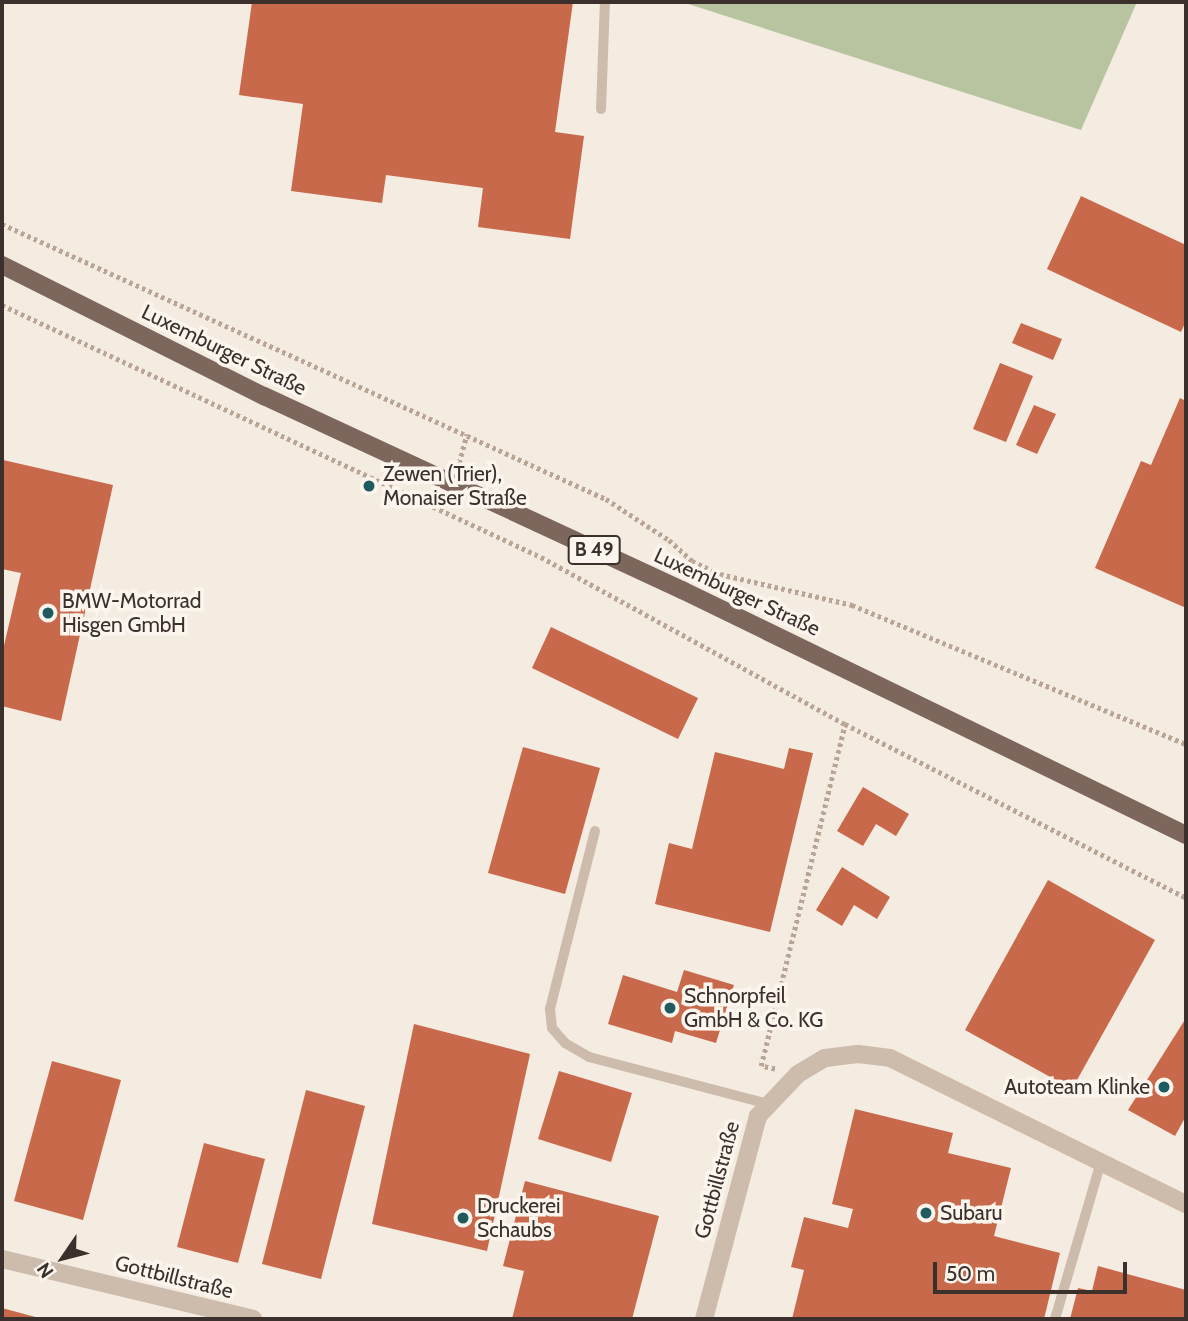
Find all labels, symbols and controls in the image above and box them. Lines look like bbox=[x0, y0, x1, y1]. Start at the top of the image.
street label: Luxemburger Straße bbox=[137, 299, 311, 401]
place label: Zewen (Trier), Monaiser Straße bbox=[383, 461, 527, 511]
marker: Zewen (Trier), Monaiser Straße bbox=[361, 478, 377, 494]
road number: B 49 bbox=[566, 534, 622, 566]
street label: Luxemburger Straße bbox=[650, 542, 824, 642]
place label: BMW-Motorrad Hisgen GmbH bbox=[62, 588, 201, 638]
marker: BMW-Motorrad Hisgen GmbH bbox=[40, 605, 56, 621]
place label: Schnorpfeil GmbH & Co. KG bbox=[684, 983, 823, 1033]
marker: Schnorpfeil GmbH & Co. KG bbox=[662, 1000, 678, 1016]
place label: Autoteam Klinke bbox=[1004, 1074, 1150, 1100]
marker: Autoteam Klinke bbox=[1156, 1079, 1172, 1095]
street label: Gottbillstraße bbox=[689, 1118, 745, 1242]
place label: Druckerei Schaubs bbox=[477, 1193, 561, 1243]
place label: Subaru bbox=[940, 1200, 1003, 1226]
marker: Subaru bbox=[918, 1205, 934, 1221]
marker: Druckerei Schaubs bbox=[455, 1210, 471, 1226]
north arrow bbox=[28, 1223, 98, 1293]
scale bar bbox=[936, 1248, 1130, 1292]
street label: Gottbillstraße bbox=[112, 1250, 236, 1304]
text: N bbox=[32, 1258, 59, 1282]
text: 50 m bbox=[946, 1261, 995, 1286]

